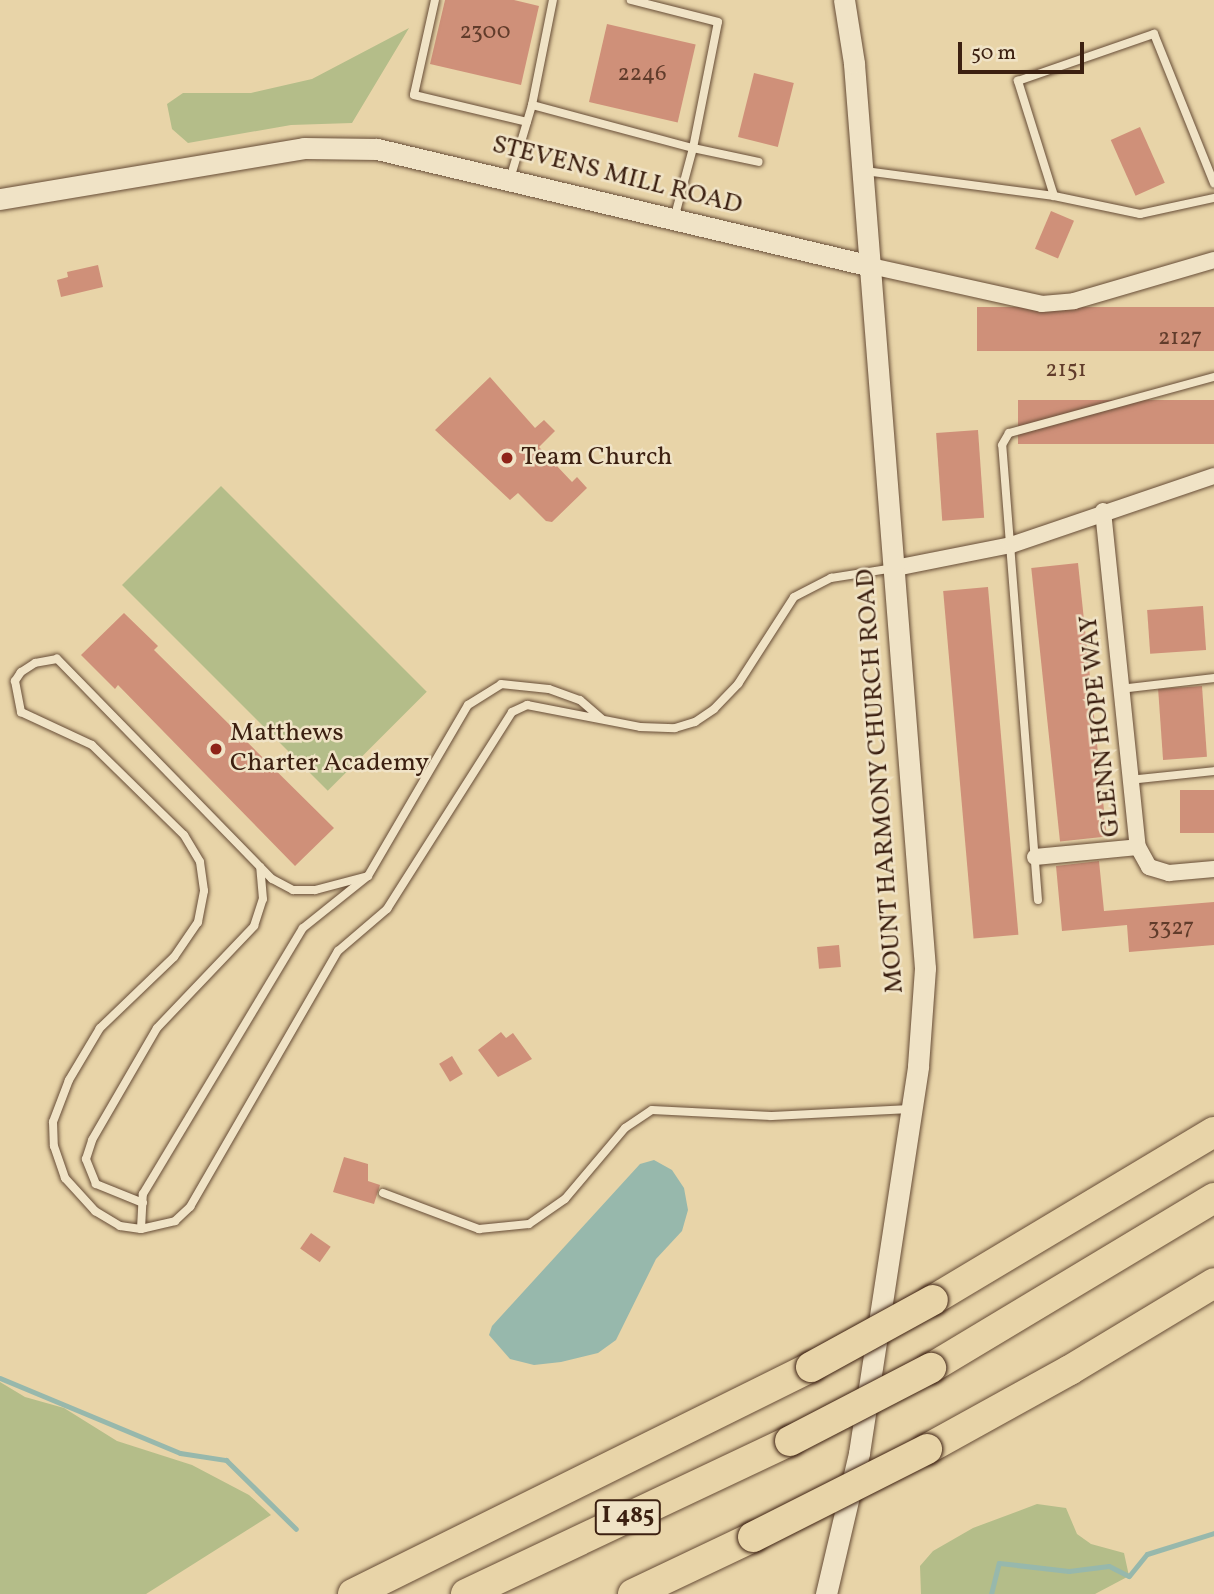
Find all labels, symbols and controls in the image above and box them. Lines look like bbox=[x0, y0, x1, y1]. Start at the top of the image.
house number: 2300 bbox=[459, 18, 511, 46]
scale bar bbox=[962, 28, 1088, 72]
text: 50 m bbox=[971, 39, 1016, 68]
house number: 2246 bbox=[617, 60, 667, 88]
street label: STEVENS MILL ROAD bbox=[489, 130, 745, 222]
house number: 2127 bbox=[1158, 324, 1202, 352]
house number: 2151 bbox=[1045, 356, 1087, 384]
place label: Team Church bbox=[521, 442, 672, 474]
marker: Team Church bbox=[499, 450, 515, 466]
street label: MOUNT HARMONY CHURCH ROAD bbox=[851, 567, 911, 995]
street label: GLENN HOPE WAY bbox=[1074, 613, 1128, 839]
place label: Matthews Charter Academy bbox=[230, 718, 429, 780]
marker: Matthews Charter Academy bbox=[208, 741, 224, 757]
house number: 3327 bbox=[1148, 914, 1194, 942]
road number: I 485 bbox=[595, 1497, 661, 1538]

